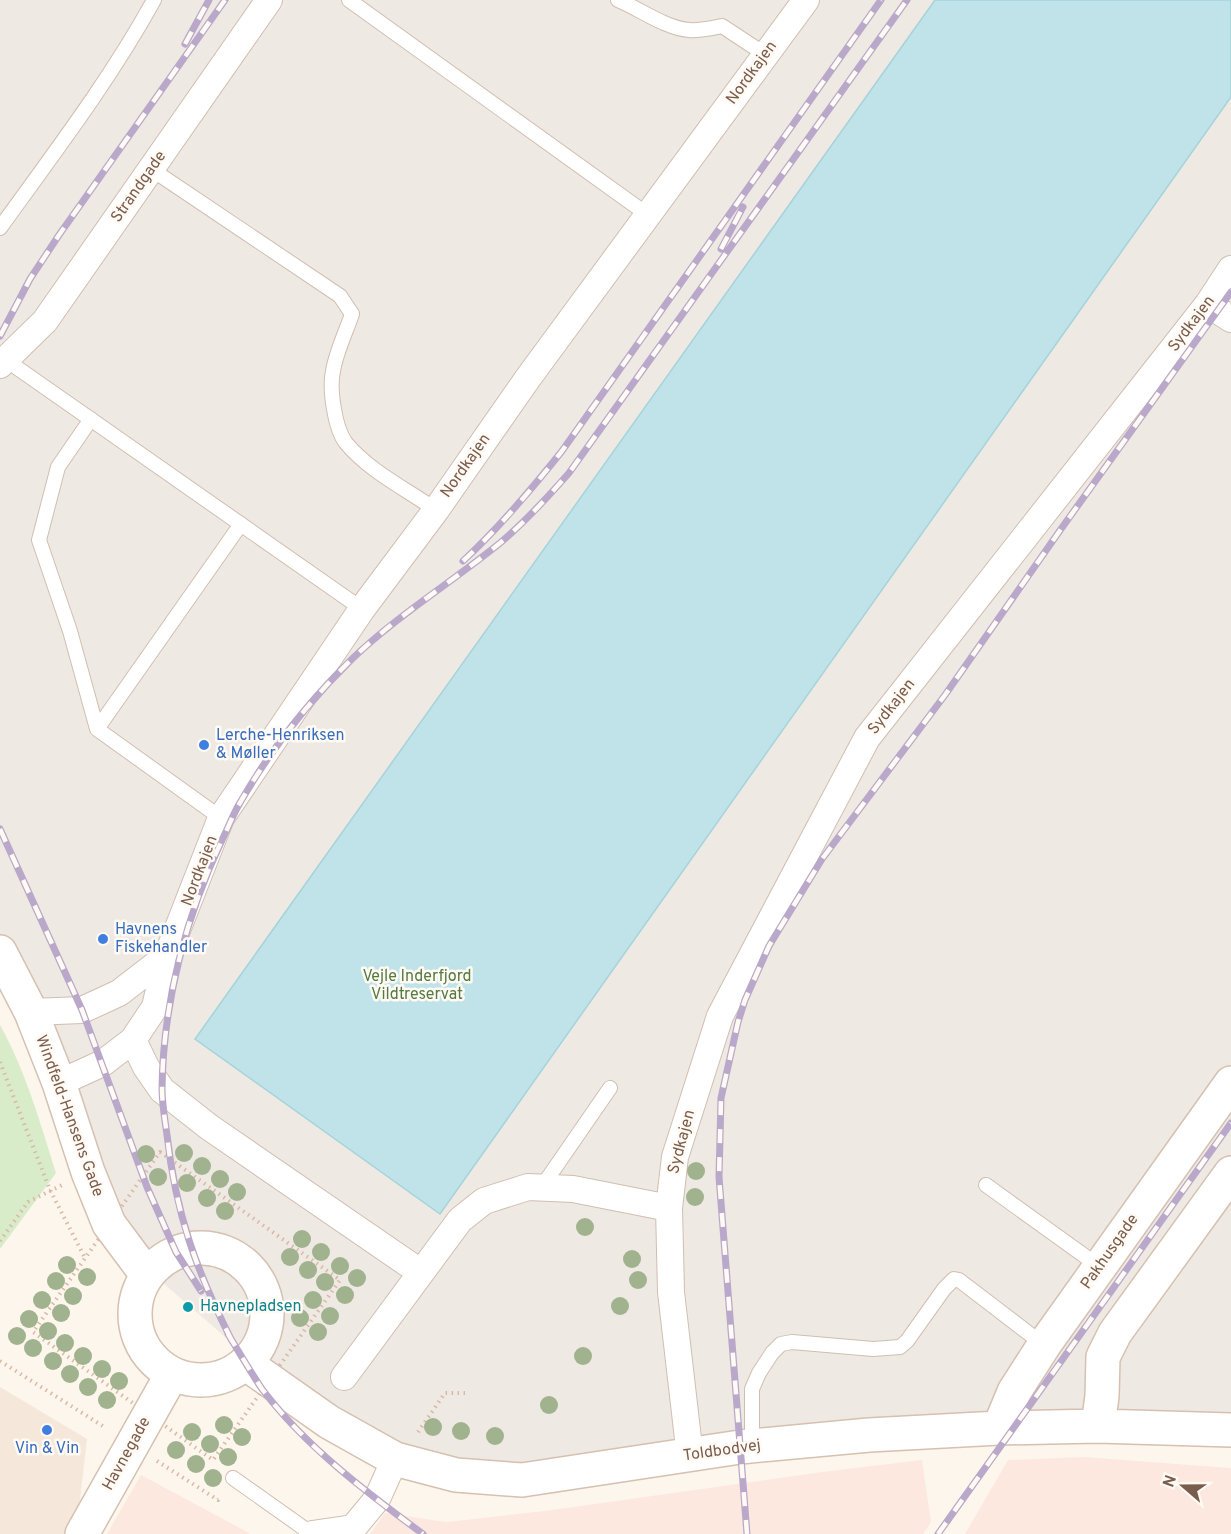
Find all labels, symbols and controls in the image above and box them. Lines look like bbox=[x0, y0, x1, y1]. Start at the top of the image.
street label: Nordkajen bbox=[722, 37, 782, 109]
street label: Strandgade bbox=[107, 147, 171, 227]
street label: Sydkajen bbox=[1164, 292, 1220, 356]
street label: Nordkajen bbox=[437, 430, 495, 502]
street label: Sydkajen bbox=[864, 675, 920, 739]
place label: Lerche-Henriksen & Møller bbox=[216, 726, 344, 764]
marker: Lerche-Henriksen & Møller bbox=[197, 738, 211, 752]
street label: Nordkajen bbox=[177, 833, 223, 909]
place label: Havnens Fiskehandler bbox=[115, 920, 207, 958]
marker: Havnens Fiskehandler bbox=[96, 932, 110, 946]
park label: Vejle Inderfjord Vildtreservat bbox=[362, 967, 472, 1005]
street label: Windfeld-Hansens Gade bbox=[30, 1032, 108, 1200]
street label: Sydkajen bbox=[664, 1108, 700, 1176]
street label: Pakhusgade bbox=[1077, 1210, 1143, 1294]
place label: Havnepladsen bbox=[200, 1297, 301, 1317]
marker: Havnepladsen bbox=[181, 1300, 195, 1314]
street label: Havnegade bbox=[99, 1414, 155, 1494]
marker: Vin & Vin bbox=[40, 1423, 54, 1437]
street label: Toldbodvej bbox=[682, 1436, 762, 1466]
place label: Vin & Vin bbox=[15, 1439, 79, 1459]
north arrow bbox=[1153, 1456, 1213, 1516]
text: N bbox=[1159, 1473, 1182, 1490]

